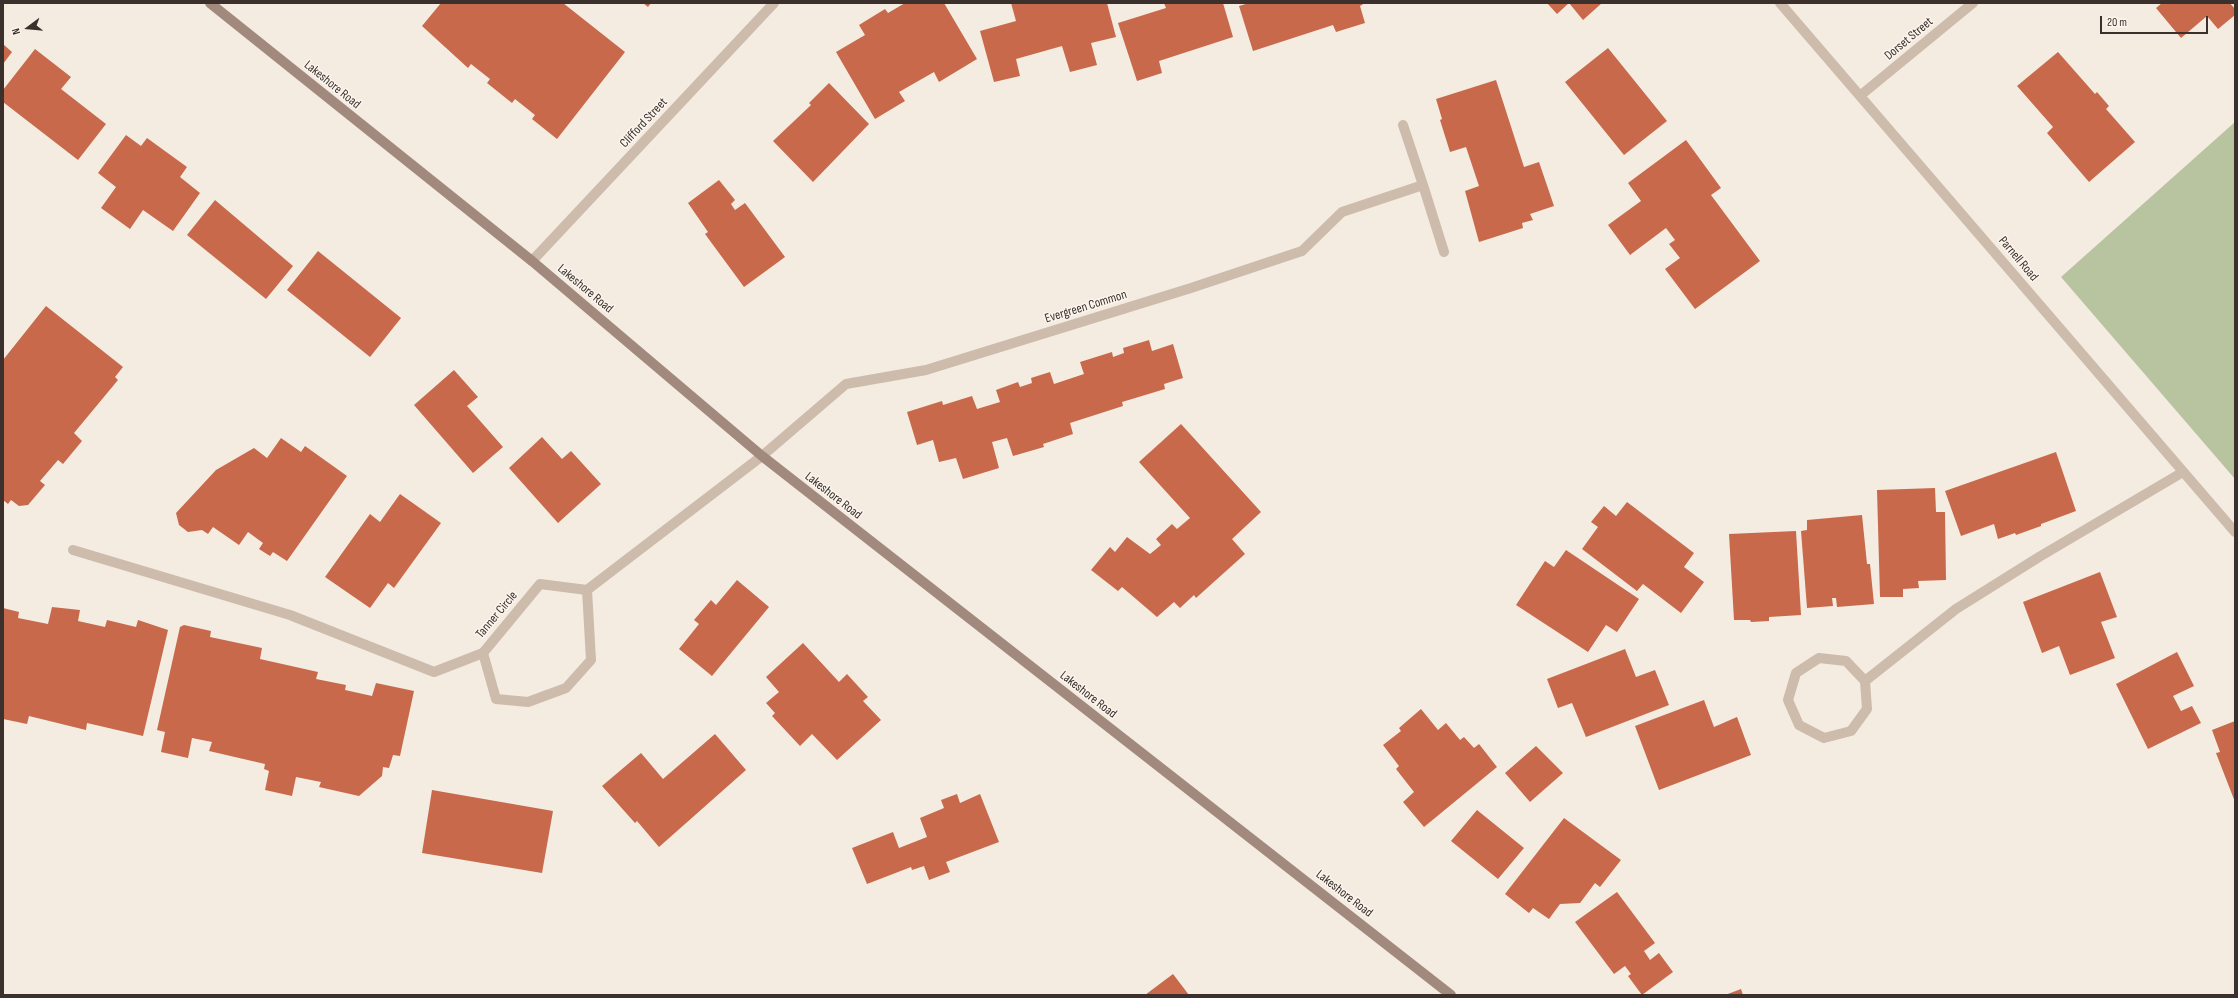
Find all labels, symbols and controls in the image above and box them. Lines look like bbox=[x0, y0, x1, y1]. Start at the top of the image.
north arrow bbox=[8, 8, 48, 48]
scale bar bbox=[2102, 8, 2210, 34]
street label: Dorset Street bbox=[1882, 14, 1936, 64]
text: 20 m bbox=[2107, 15, 2127, 30]
text: N bbox=[9, 27, 23, 36]
street label: Lakeshore Road bbox=[301, 58, 363, 112]
street label: Clifford Street bbox=[617, 95, 671, 151]
street label: Parnell Road bbox=[1995, 234, 2041, 284]
street label: Lakeshore Road bbox=[554, 261, 616, 317]
street label: Evergreen Common bbox=[1043, 287, 1129, 327]
street label: Lakeshore Road bbox=[801, 469, 865, 523]
street label: Tanner Circle bbox=[473, 588, 521, 642]
street label: Lakeshore Road bbox=[1056, 668, 1120, 722]
street label: Lakeshore Road bbox=[1312, 867, 1376, 921]

